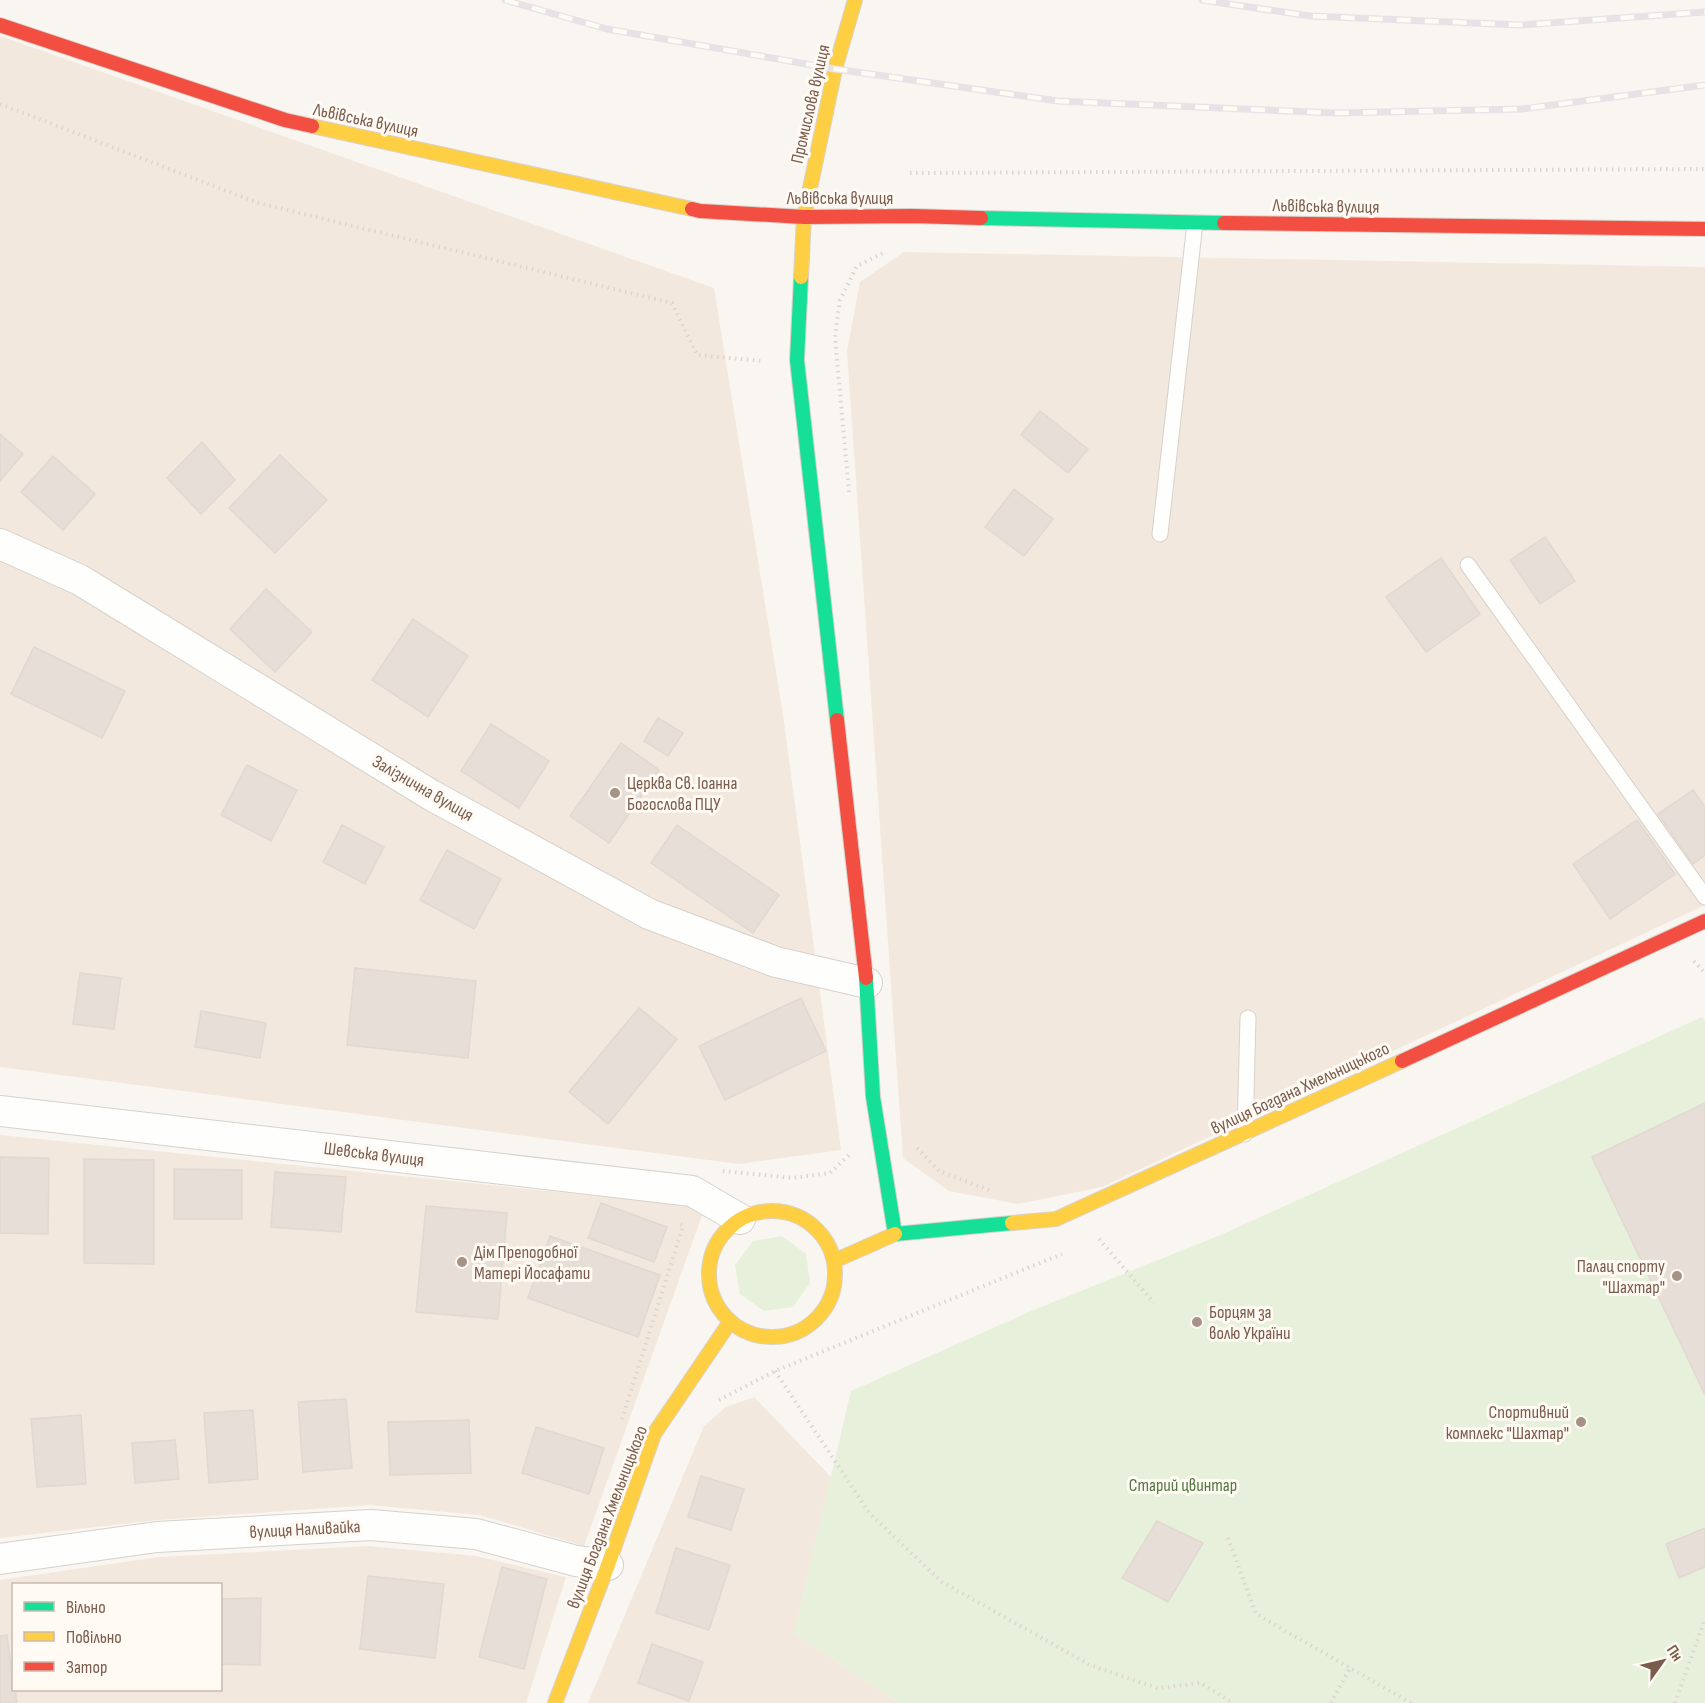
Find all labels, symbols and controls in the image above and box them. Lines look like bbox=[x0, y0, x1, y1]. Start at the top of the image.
street label: Промислова вулиця bbox=[787, 43, 834, 166]
street label: Львівська вулиця bbox=[311, 99, 420, 142]
street label: Львівська вулиця bbox=[786, 188, 893, 209]
street label: Львівська вулиця bbox=[1271, 195, 1380, 218]
street label: Залізнична вулиця bbox=[368, 751, 477, 826]
place label: Церква Св. Іоанна Богослова ПЦУ bbox=[627, 773, 737, 815]
marker: Церква Св. Іоанна Богослова ПЦУ bbox=[608, 786, 622, 800]
street label: вулиця Богдана Хмельницького bbox=[1208, 1038, 1393, 1139]
street label: Шевська вулиця bbox=[323, 1138, 425, 1171]
place label: Дім Преподобної Матері Йосафати bbox=[474, 1242, 590, 1284]
marker: Дім Преподобної Матері Йосафати bbox=[455, 1255, 469, 1269]
place label: Палац спорту "Шахтар" bbox=[1577, 1256, 1665, 1298]
marker: Палац спорту "Шахтар" bbox=[1670, 1269, 1684, 1283]
place label: Борцям за волю України bbox=[1209, 1302, 1291, 1344]
marker: Борцям за волю України bbox=[1190, 1315, 1204, 1329]
place label: Спортивний комплекс "Шахтар" bbox=[1446, 1402, 1569, 1444]
marker: Спортивний комплекс "Шахтар" bbox=[1574, 1415, 1588, 1429]
street label: вулиця Богдана Хмельницького bbox=[563, 1423, 652, 1612]
park label: Старий цвинтар bbox=[1129, 1475, 1237, 1496]
street label: вулиця Наливайка bbox=[249, 1516, 361, 1543]
legend bbox=[12, 1583, 222, 1691]
text: Вільно bbox=[66, 1597, 106, 1618]
text: Повільно bbox=[66, 1627, 122, 1648]
north arrow bbox=[1633, 1631, 1693, 1691]
text: Пн bbox=[1662, 1642, 1686, 1665]
text: Затор bbox=[66, 1657, 107, 1678]

